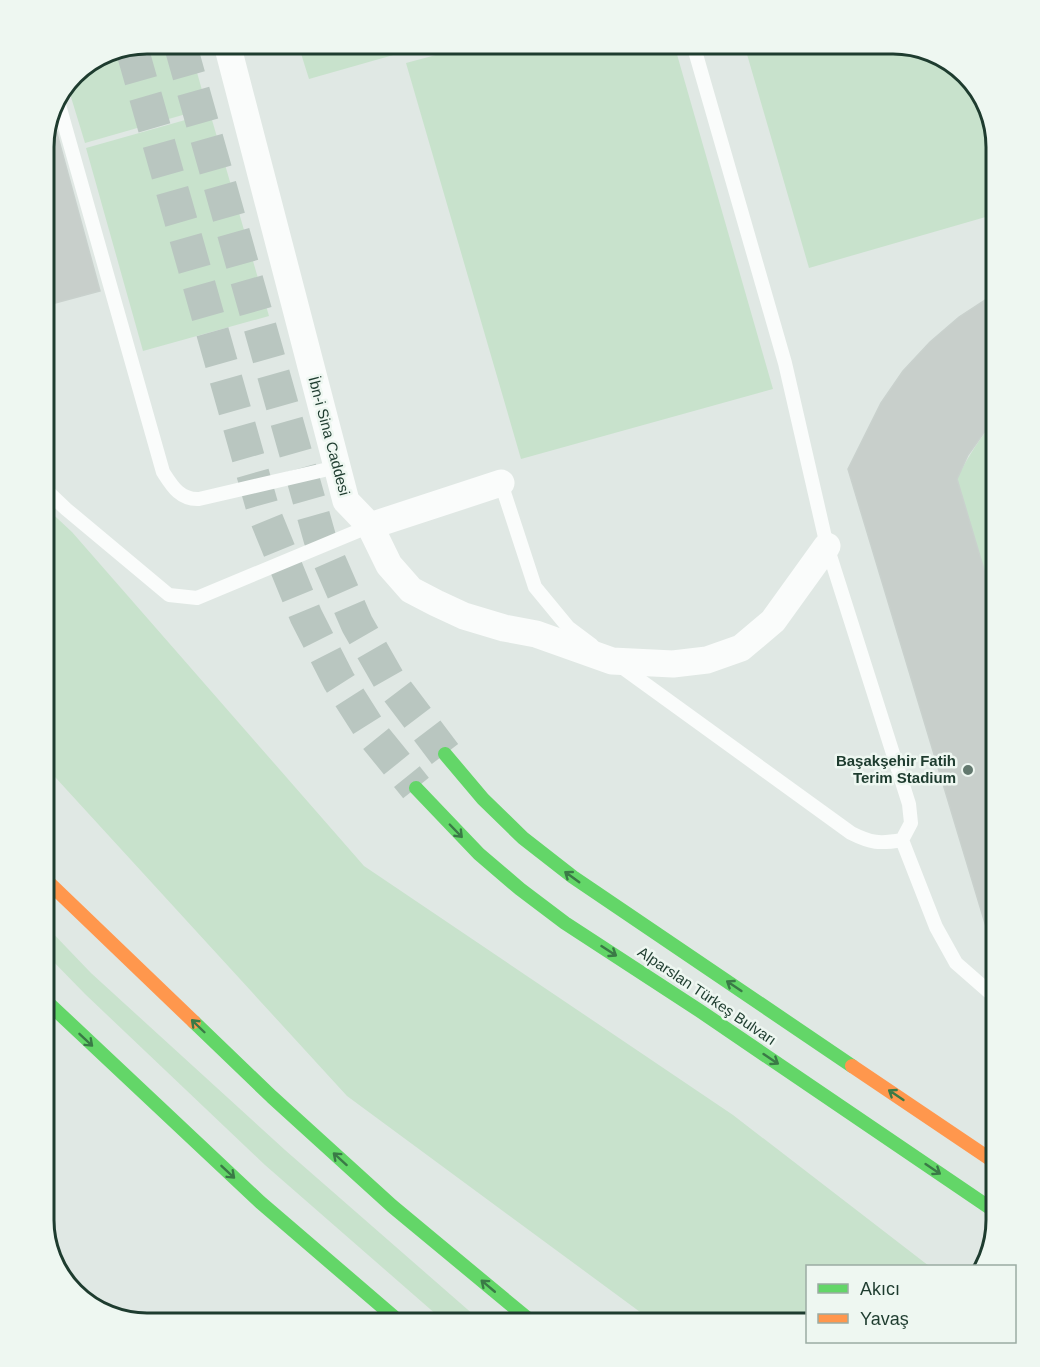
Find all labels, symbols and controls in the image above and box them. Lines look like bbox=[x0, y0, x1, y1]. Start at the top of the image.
street label: İbn-i Sina Caddesi bbox=[305, 374, 354, 497]
place label: Başakşehir Fatih Terim Stadium bbox=[836, 752, 956, 786]
marker: Başakşehir Fatih Terim Stadium bbox=[961, 763, 975, 777]
one-way arrow bbox=[449, 823, 463, 838]
one-way arrow bbox=[565, 870, 581, 883]
street label: Alparslan Türkeş Bulvarı bbox=[635, 943, 780, 1048]
one-way arrow bbox=[600, 945, 617, 957]
one-way arrow bbox=[726, 980, 742, 992]
one-way arrow bbox=[190, 1019, 205, 1033]
one-way arrow bbox=[78, 1032, 93, 1047]
one-way arrow bbox=[762, 1053, 779, 1065]
one-way arrow bbox=[888, 1089, 904, 1101]
one-way arrow bbox=[333, 1152, 348, 1166]
one-way arrow bbox=[924, 1162, 941, 1175]
one-way arrow bbox=[221, 1165, 236, 1180]
legend bbox=[806, 1265, 1016, 1343]
one-way arrow bbox=[481, 1279, 496, 1293]
text: Akıcı bbox=[860, 1279, 900, 1299]
text: Yavaş bbox=[860, 1309, 909, 1329]

